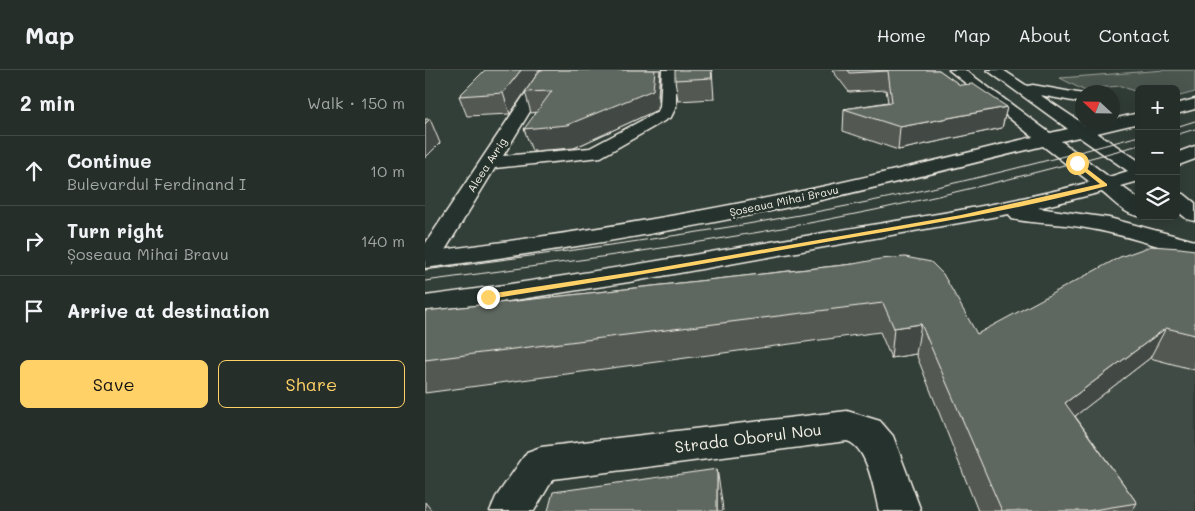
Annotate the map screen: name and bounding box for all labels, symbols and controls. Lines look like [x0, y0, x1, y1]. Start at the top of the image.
text: Map [25, 19, 74, 50]
text: Home [877, 23, 926, 47]
text: Map [954, 23, 990, 47]
text: About [1018, 23, 1071, 47]
text: Contact [1099, 23, 1170, 47]
north arrow [1075, 85, 1120, 130]
map controls [1135, 85, 1180, 220]
button: + [1135, 85, 1180, 130]
text: 2 min [20, 89, 75, 116]
text: Walk · 150 m [307, 92, 405, 113]
button: − [1135, 130, 1180, 175]
street label: Aleea Avrig [463, 135, 510, 195]
text: Continue [67, 148, 152, 173]
route start [1066, 152, 1089, 175]
icon: ahead [20, 157, 48, 185]
text: 10 m [370, 160, 405, 181]
text: Bulevardul Ferdinand I [67, 173, 246, 194]
button: layers [1135, 175, 1180, 220]
street label: Șoseaua Mihai Bravu [728, 182, 840, 220]
text: Turn right [67, 218, 164, 243]
icon: right [20, 227, 48, 255]
text: 140 m [361, 230, 405, 251]
text: Șoseaua Mihai Bravu [67, 243, 229, 264]
route end [477, 286, 500, 309]
icon: arrive [20, 297, 48, 325]
text: Arrive at destination [67, 298, 270, 323]
button: Save [20, 360, 208, 408]
button: Share [218, 360, 405, 408]
street label: Strada Oborul Nou [673, 418, 822, 457]

